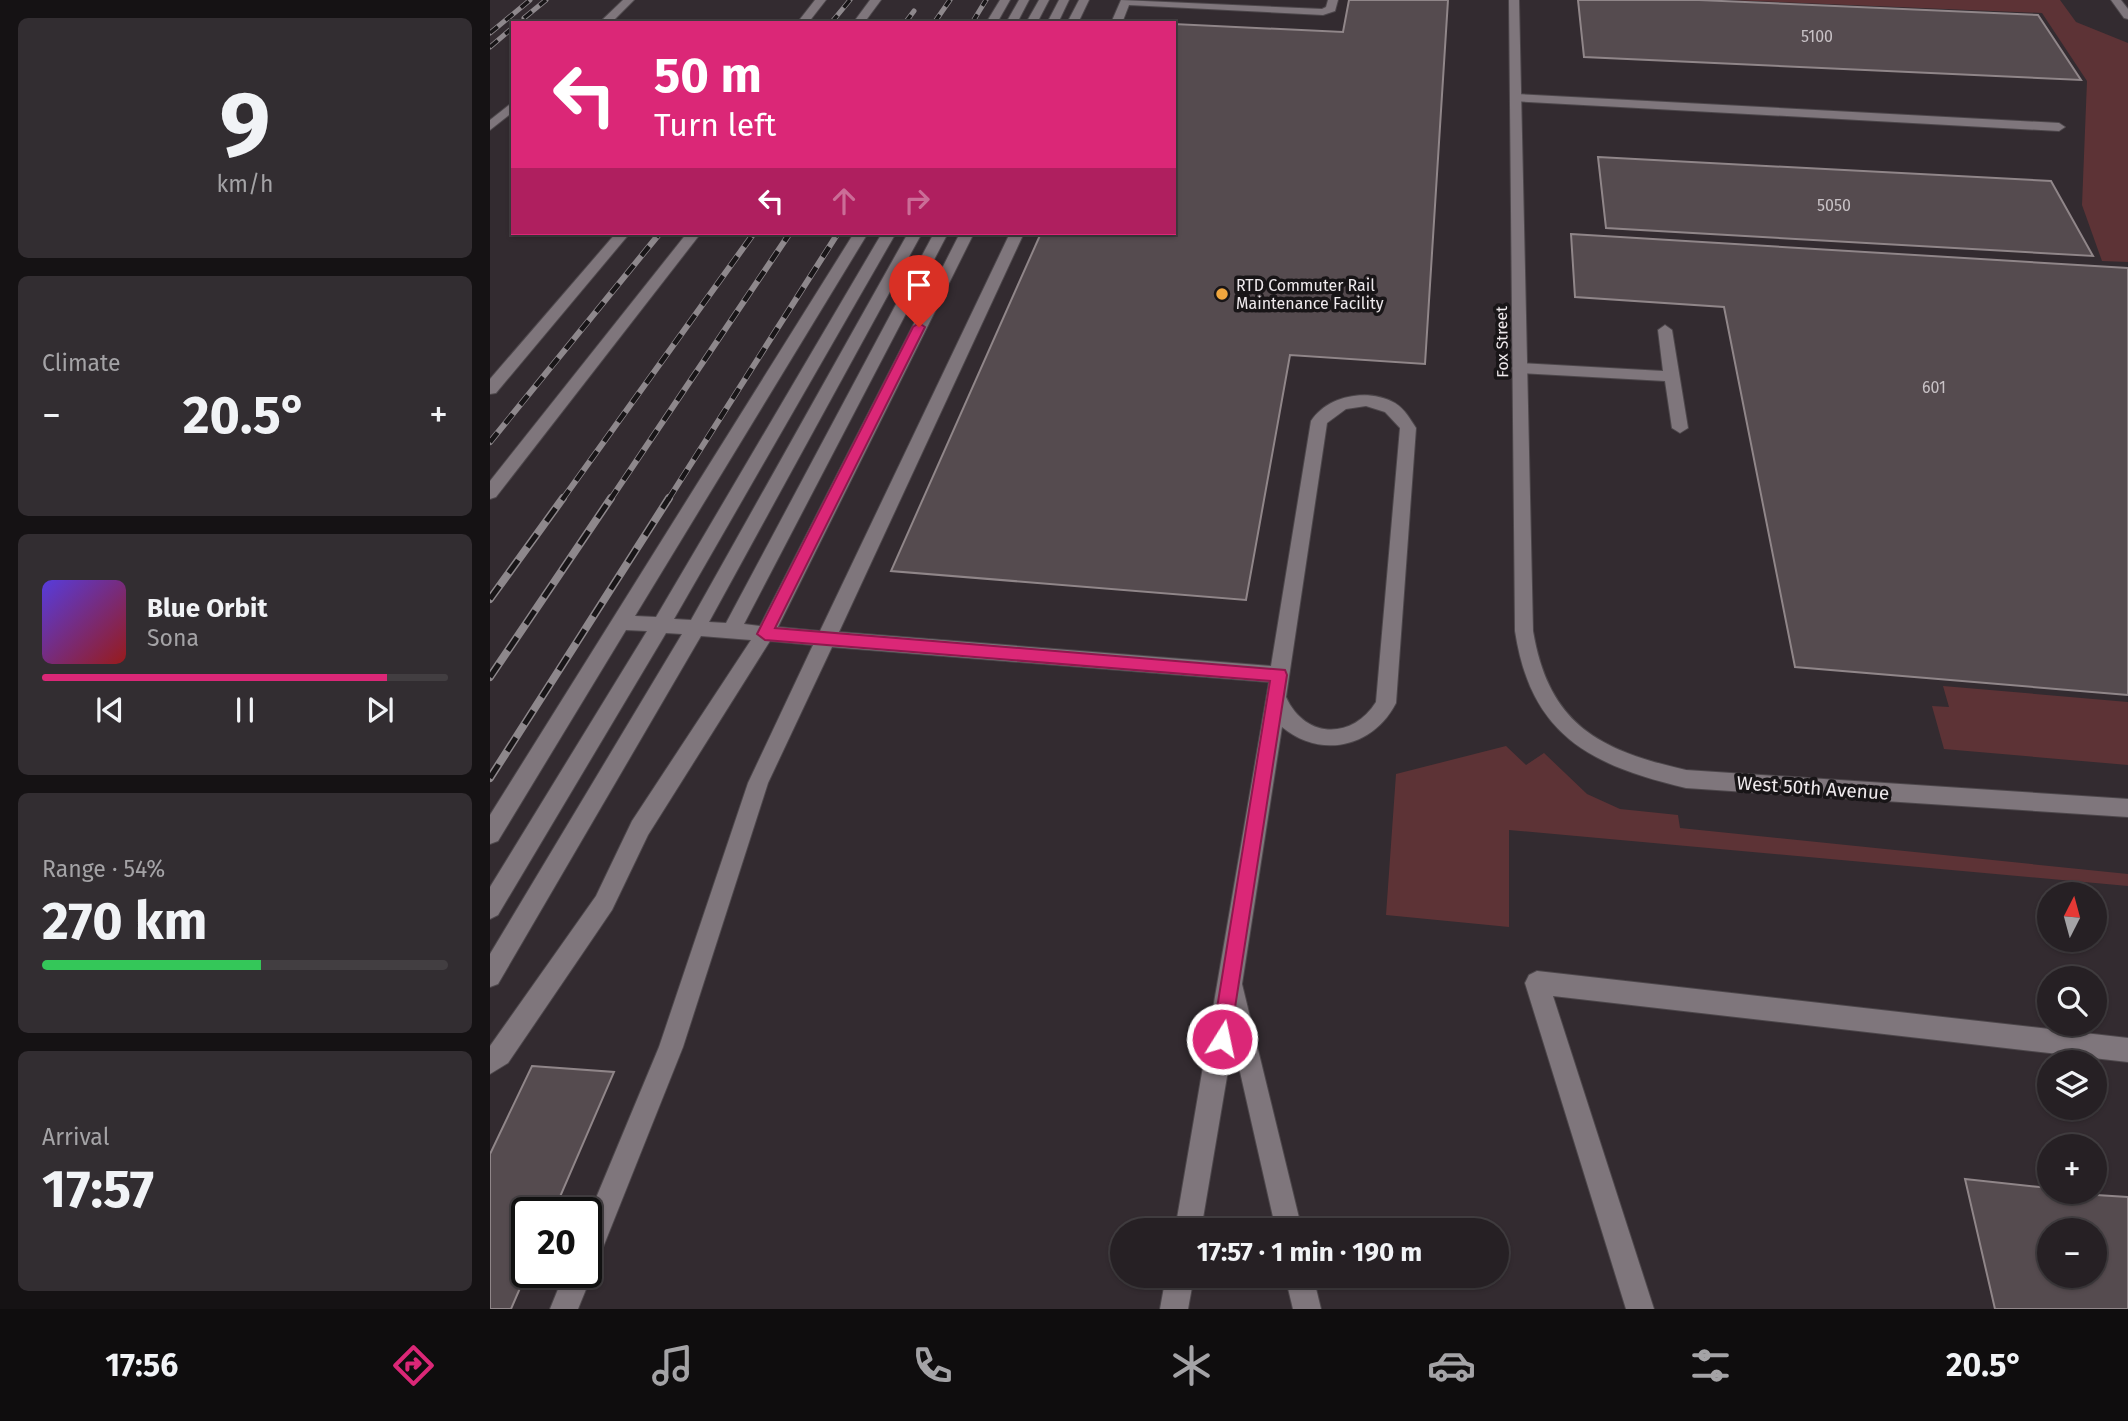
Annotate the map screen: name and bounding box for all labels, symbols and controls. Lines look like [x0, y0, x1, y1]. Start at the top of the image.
house number: 5100 [1801, 27, 1833, 46]
text: 50 m [654, 46, 762, 105]
icon: left [539, 49, 630, 140]
text: 9 [220, 70, 270, 179]
text: Turn left [654, 106, 776, 144]
text: km/h [217, 170, 273, 198]
icon: left [752, 182, 790, 220]
icon: ahead [825, 182, 863, 220]
icon: right [898, 182, 936, 220]
house number: 5050 [1817, 196, 1851, 215]
pin [889, 255, 949, 327]
icon: arrive [900, 266, 938, 304]
place label: RTD Commuter Rail Maintenance Facility [1236, 276, 1384, 313]
marker: RTD Commuter Rail Maintenance Facility [1214, 286, 1230, 302]
street label: Fox Street [1492, 306, 1512, 378]
text: Climate [42, 349, 121, 377]
house number: 601 [1922, 378, 1946, 397]
text: 20.5° [183, 384, 307, 447]
text: − [42, 392, 61, 438]
text: + [429, 392, 448, 438]
text: Blue Orbit [147, 593, 267, 624]
text: Sona [147, 624, 199, 652]
icon: previous [91, 691, 129, 729]
icon: pause [226, 691, 264, 729]
icon: next [361, 691, 399, 729]
street label: West 50th Avenue [1736, 771, 1890, 805]
text: Range · 54% [42, 855, 165, 883]
north arrow [2037, 882, 2107, 952]
map controls [2037, 882, 2107, 1288]
text: 270 km [42, 890, 208, 953]
button: search [2037, 966, 2107, 1036]
position arrow [1185, 1002, 1259, 1076]
button: layers [2037, 1050, 2107, 1120]
text: Arrival [42, 1123, 109, 1151]
button: + [2037, 1134, 2107, 1204]
text: 17:57 [42, 1158, 154, 1221]
speed limit sign: 20 [511, 1197, 602, 1288]
button: − [2037, 1218, 2107, 1288]
text: 17:57 · 1 min · 190 m [1197, 1237, 1422, 1268]
icon: directions [389, 1341, 438, 1390]
icon: music [648, 1341, 697, 1390]
icon: phone [908, 1341, 957, 1390]
icon: climate [1167, 1341, 1216, 1390]
icon: car [1427, 1341, 1476, 1390]
icon: filters [1686, 1341, 1735, 1390]
text: 17:56 [105, 1346, 178, 1384]
text: 20.5° [1946, 1346, 2023, 1384]

